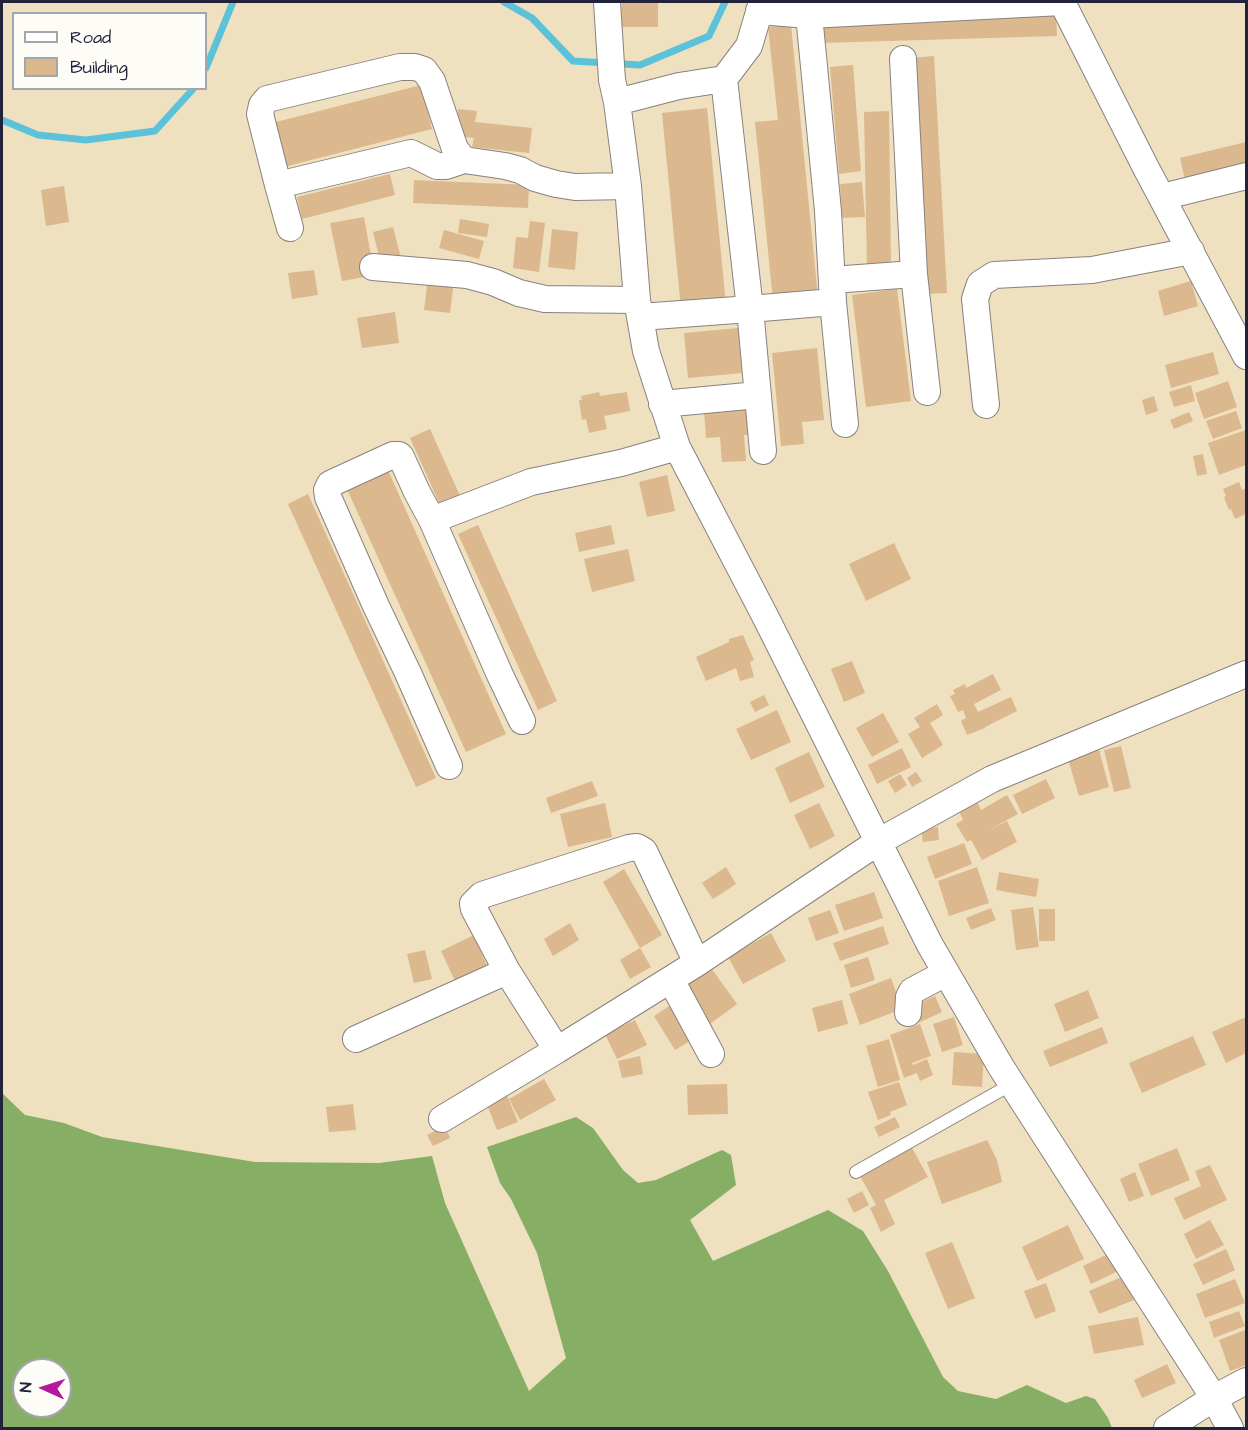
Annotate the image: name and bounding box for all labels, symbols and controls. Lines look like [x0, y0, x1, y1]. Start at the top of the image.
legend [12, 12, 207, 90]
text: Road [70, 25, 111, 50]
text: Building [70, 55, 128, 80]
north arrow [12, 1358, 72, 1418]
text: N [15, 1382, 37, 1393]

